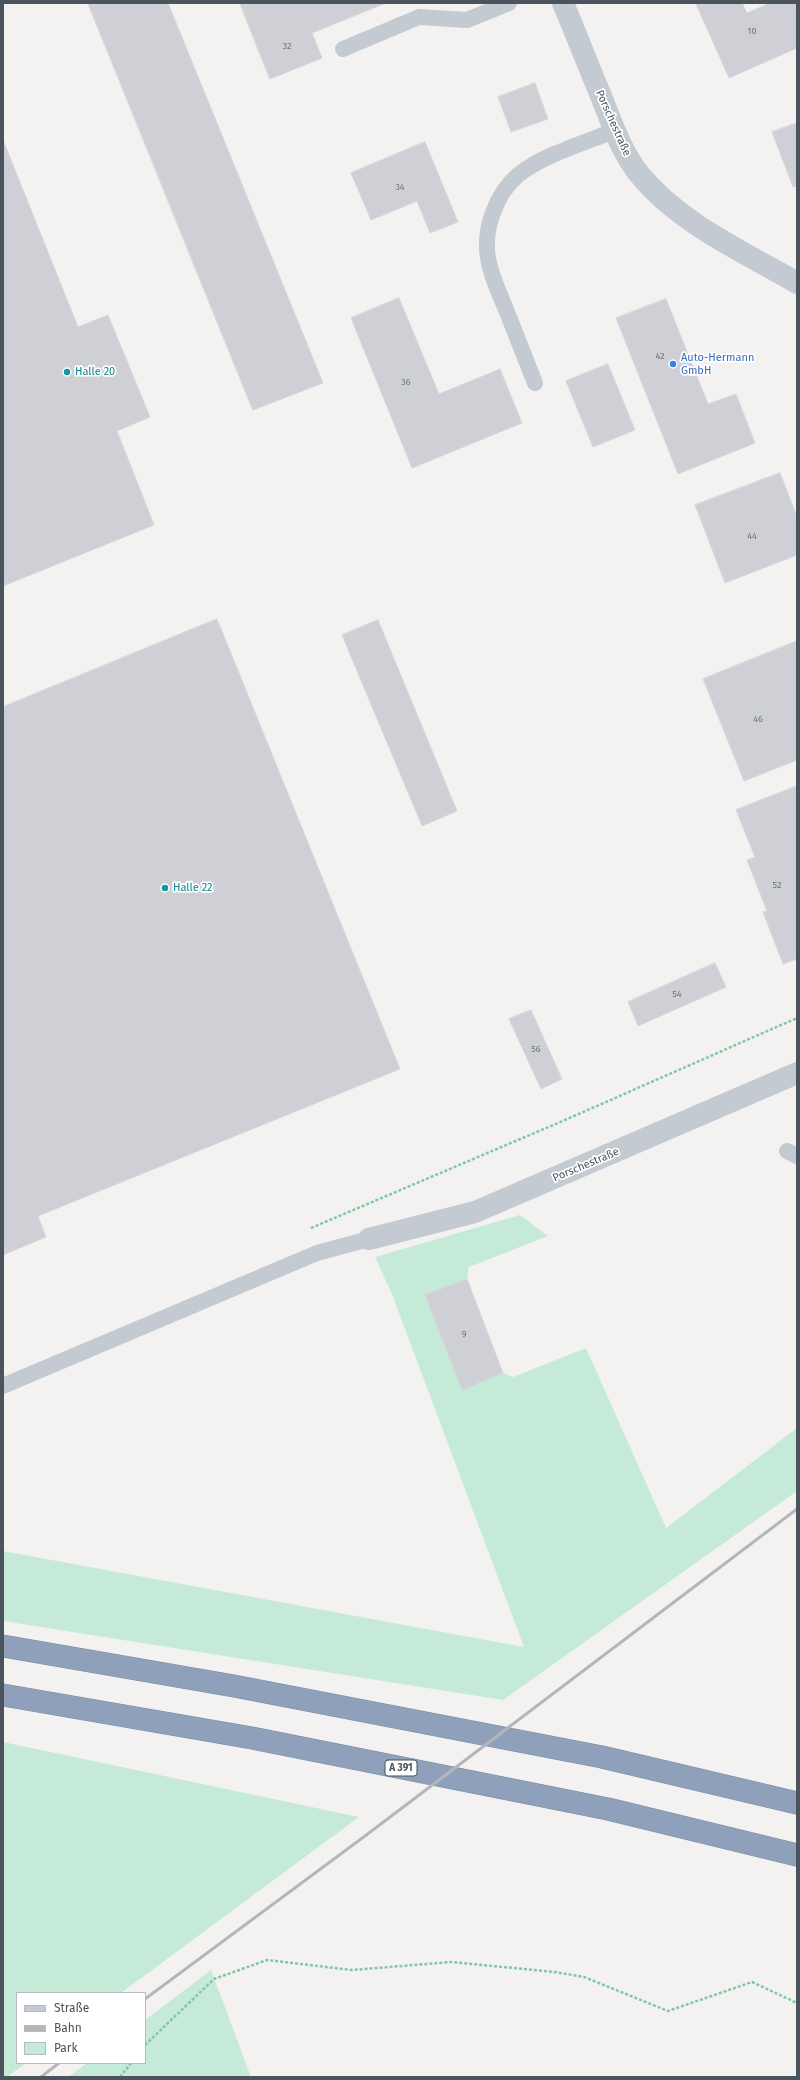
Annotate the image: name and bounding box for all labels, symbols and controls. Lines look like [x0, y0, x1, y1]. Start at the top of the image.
house number: 10 [748, 26, 756, 36]
house number: 32 [283, 41, 291, 51]
street label: Porschestraße [593, 88, 633, 158]
house number: 34 [395, 182, 405, 192]
house number: 42 [655, 351, 665, 361]
place label: Auto-Hermann GmbH [681, 351, 754, 377]
marker: Auto-Hermann GmbH [668, 359, 678, 369]
place label: Halle 20 [75, 365, 115, 379]
marker: Halle 20 [62, 367, 72, 377]
house number: 36 [401, 377, 411, 387]
house number: 44 [747, 531, 757, 541]
house number: 46 [753, 714, 763, 724]
house number: 52 [773, 880, 781, 890]
place label: Halle 22 [173, 881, 213, 895]
marker: Halle 22 [160, 883, 170, 893]
house number: 54 [672, 989, 682, 999]
house number: 56 [531, 1044, 541, 1054]
street label: Porschestraße [551, 1145, 621, 1185]
house number: 9 [462, 1329, 466, 1339]
road number: A 391 [385, 1760, 417, 1776]
legend [16, 1992, 146, 2064]
text: Straße [54, 2001, 89, 2015]
text: Bahn [54, 2021, 82, 2035]
text: Park [54, 2041, 78, 2055]

